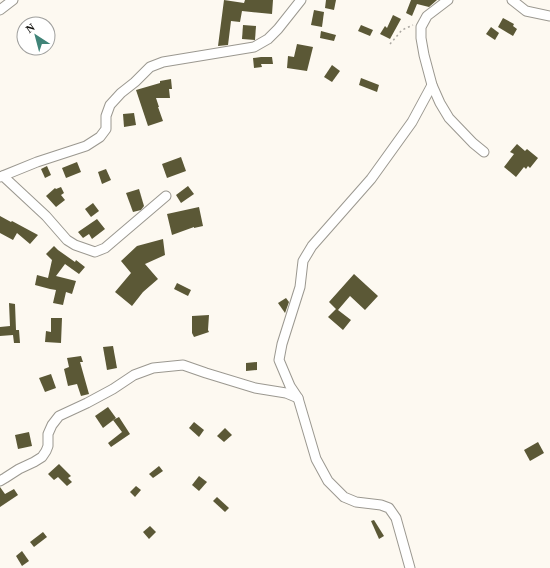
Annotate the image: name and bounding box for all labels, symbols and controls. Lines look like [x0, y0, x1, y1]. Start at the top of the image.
north arrow [16, 16, 56, 56]
text: N [23, 21, 37, 35]

